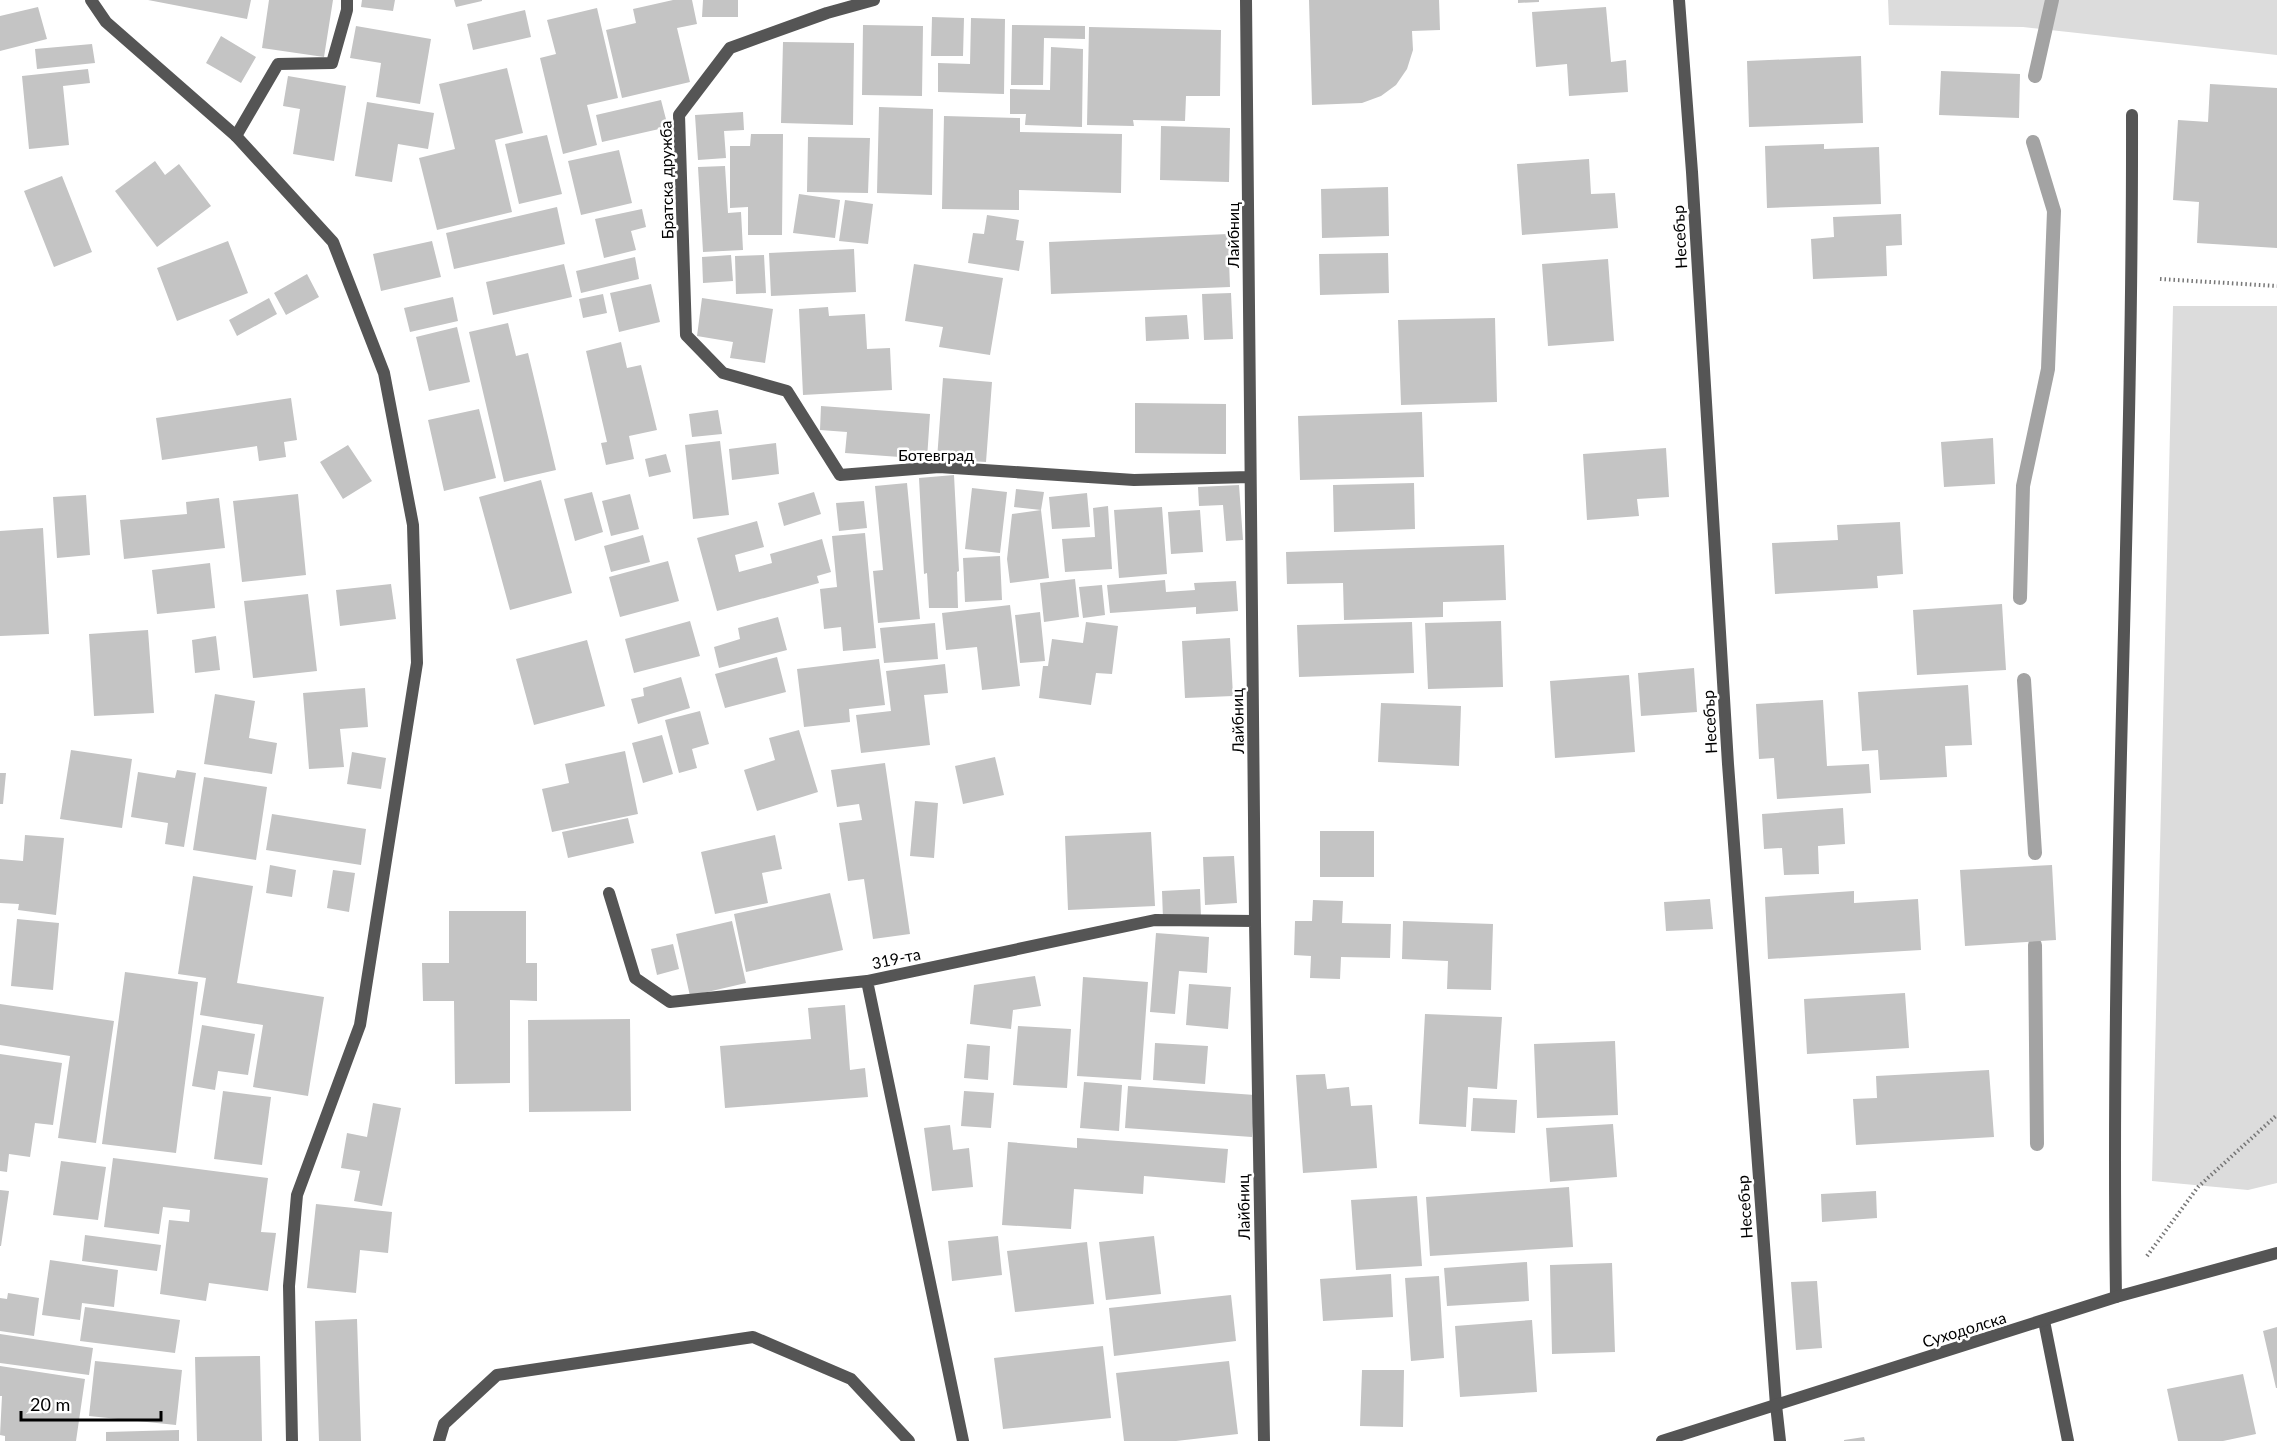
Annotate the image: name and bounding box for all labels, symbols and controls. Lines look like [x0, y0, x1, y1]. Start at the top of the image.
street label: Братска дружба [655, 120, 677, 240]
street label: Лайбниц [1223, 202, 1242, 269]
street label: Несебър [1668, 205, 1690, 269]
street label: Ботевград [898, 445, 974, 464]
street label: Лайбниц [1227, 688, 1247, 755]
street label: Несебър [1698, 690, 1720, 754]
street label: 319-та [870, 944, 922, 972]
street label: Лайбниц [1233, 1174, 1253, 1241]
street label: Несебър [1732, 1175, 1756, 1239]
street label: Суходолска [1920, 1307, 2008, 1351]
scale bar [21, 1384, 160, 1422]
text: 20 m [30, 1393, 70, 1415]

